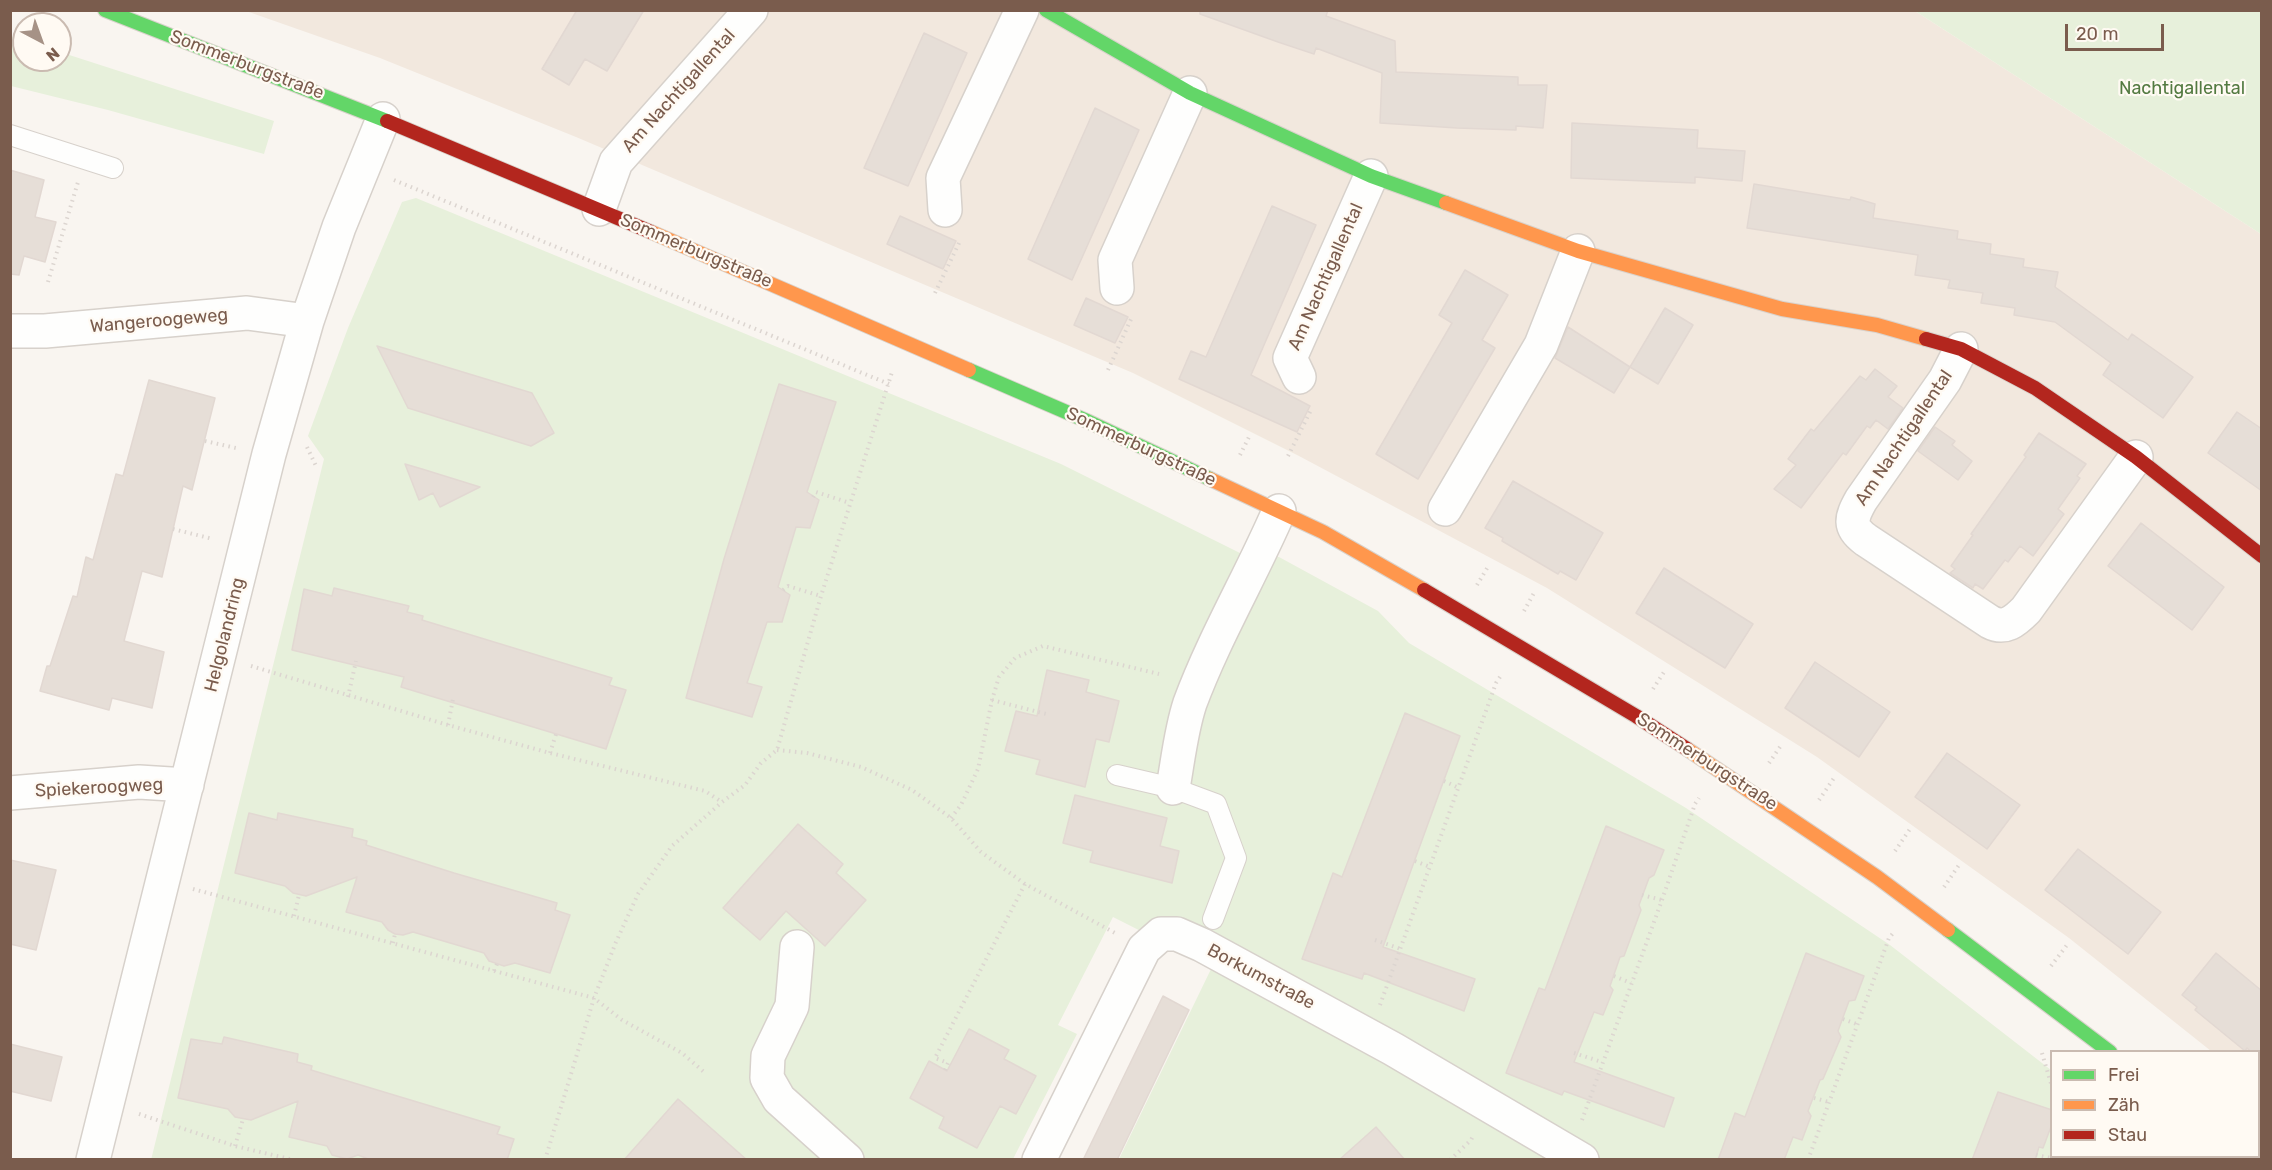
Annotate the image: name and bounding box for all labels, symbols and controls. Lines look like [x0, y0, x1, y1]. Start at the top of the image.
north arrow [12, 12, 72, 72]
scale bar [2068, 12, 2167, 50]
text: 20 m [2076, 23, 2118, 45]
street label: Am Nachtigallental [618, 25, 740, 157]
street label: Sommerburgstraße [167, 26, 327, 104]
text: N [42, 44, 63, 65]
park label: Nachtigallental [2119, 78, 2245, 100]
street label: Am Nachtigallental [1284, 200, 1368, 354]
street label: Sommerburgstraße [617, 209, 775, 293]
street label: Wangeroogeweg [89, 304, 229, 338]
street label: Am Nachtigallental [1851, 366, 1957, 510]
street label: Sommerburgstraße [1063, 403, 1219, 491]
street label: Helgolandring [200, 576, 250, 694]
street label: Sommerburgstraße [1633, 709, 1781, 815]
street label: Spiekeroogweg [34, 774, 164, 802]
street label: Borkumstraße [1203, 940, 1319, 1014]
legend [2050, 1050, 2260, 1158]
text: Frei [2108, 1064, 2139, 1086]
text: Zäh [2108, 1094, 2140, 1116]
text: Stau [2108, 1124, 2147, 1146]

